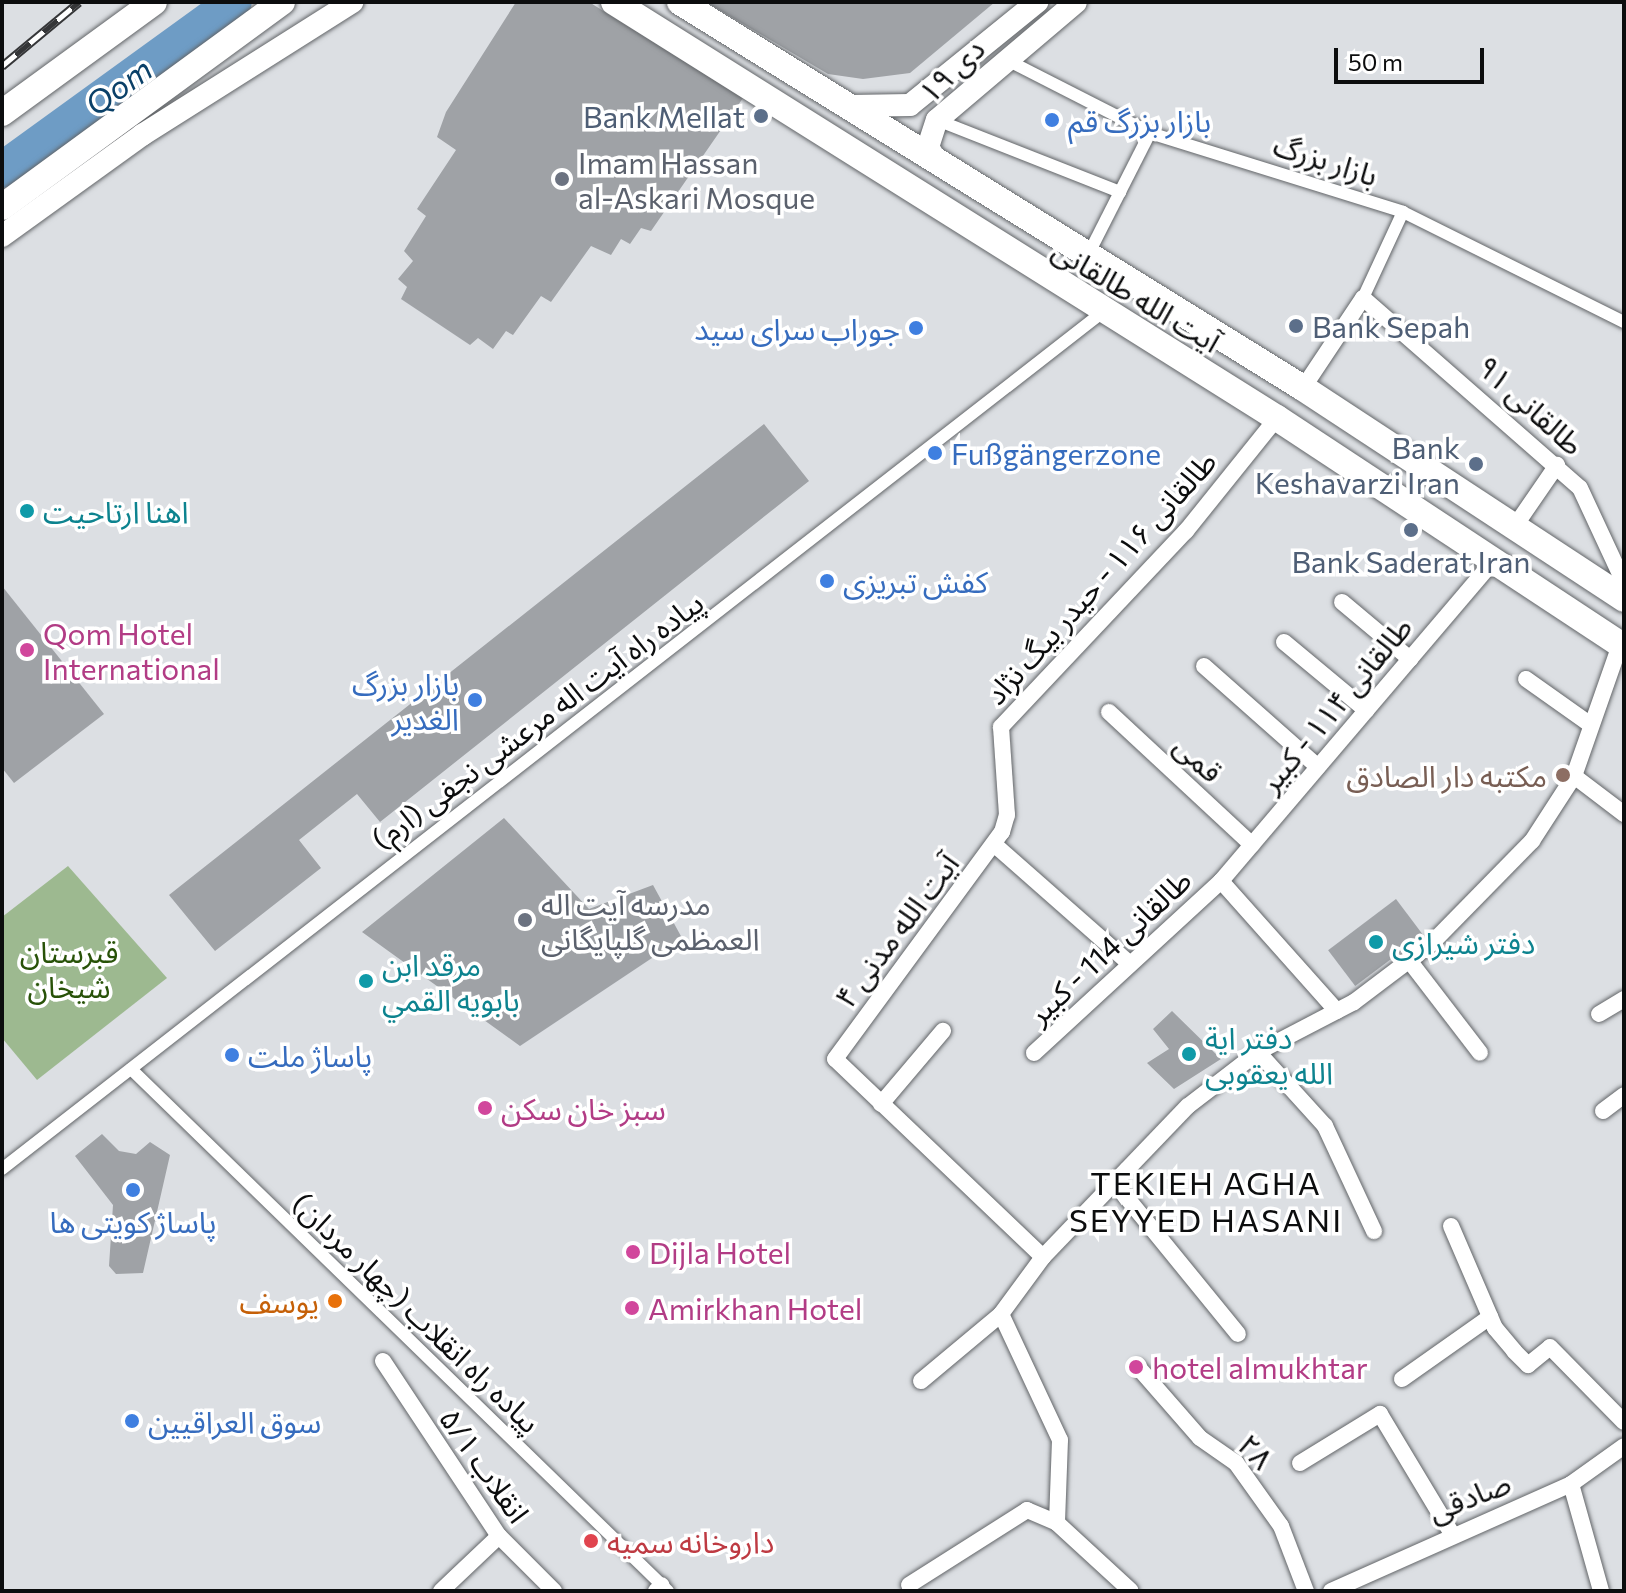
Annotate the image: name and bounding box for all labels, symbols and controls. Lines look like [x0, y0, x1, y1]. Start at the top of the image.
street label: ۱۹ دی [911, 30, 991, 110]
scale bar [1338, 32, 1488, 82]
text: 50 m [1348, 47, 1403, 76]
water label: Qom [77, 49, 159, 123]
place label: Bank Mellat [583, 98, 745, 134]
place label: بازار بزرگ قم [1068, 102, 1211, 138]
marker: Bank Mellat [752, 107, 770, 125]
marker: بازار بزرگ قم [1043, 111, 1061, 129]
street label: بازار بزرگ [1270, 125, 1382, 193]
place label: Imam Hassan al-Askari Mosque [578, 144, 815, 214]
marker: Imam Hassan al-Askari Mosque [553, 170, 571, 188]
street label: آیت الله طالقانی [1047, 231, 1227, 359]
place label: Bank Sepah [1312, 308, 1470, 344]
place label: جوراب سرای سید [694, 310, 900, 346]
marker: Bank Sepah [1287, 317, 1305, 335]
marker: جوراب سرای سید [907, 319, 925, 337]
street label: طالقانی ۹۱ [1470, 348, 1592, 462]
place label: Bank Keshavarzi Iran [1255, 429, 1460, 500]
place label: Fußgängerzone [951, 435, 1161, 471]
street label: طالقانی ۱۱۶ - حیدر بیگ نژاد [977, 443, 1223, 711]
marker: Fußgängerzone [926, 444, 944, 462]
marker: Bank Keshavarzi Iran [1467, 455, 1485, 473]
place label: اهنا ارتاحیت [43, 493, 189, 529]
marker: اهنا ارتاحیت [18, 502, 36, 520]
marker: Bank Saderat Iran [1402, 521, 1420, 539]
place label: Bank Saderat Iran [1291, 543, 1531, 579]
place label: کفش تبریزی [843, 563, 988, 599]
marker: کفش تبریزی [818, 572, 836, 590]
street label: پیاده راه آیت اله مرعشی نجفی (ارم) [364, 583, 710, 857]
street label: طالقانی ۱۱۴ - کبیر [1251, 609, 1419, 799]
place label: Qom Hotel International [43, 615, 220, 686]
marker: Qom Hotel International [18, 641, 36, 659]
place label: بازار بزرگ الغدیر [352, 665, 459, 736]
marker: بازار بزرگ الغدیر [466, 691, 484, 709]
street label: قمی [1167, 727, 1231, 789]
place label: مکتبه دار الصادق [1346, 757, 1547, 793]
marker: مکتبه دار الصادق [1554, 766, 1572, 784]
street label: ۴ آیت الله مدنی [826, 846, 966, 1014]
street label: طالقانی 114 - کبیر [1020, 861, 1198, 1031]
place label: مدرسه آیت اله العمظمی گلپایگانی [541, 885, 760, 956]
marker: مدرسه آیت اله العمظمی گلپایگانی [516, 911, 534, 929]
place label: دفتر شیرازی [1392, 924, 1535, 960]
park label: قبرستان شیخان [20, 933, 118, 1004]
marker: دفتر شیرازی [1367, 933, 1385, 951]
place label: مرقد ابن بابويه القمي [382, 946, 520, 1016]
marker: مرقد ابن بابويه القمي [357, 972, 375, 990]
place label: دفتر ایة الله یعقوبی [1205, 1019, 1333, 1090]
place label: پاساژ ملت [248, 1037, 372, 1073]
marker: دفتر ایة الله یعقوبی [1180, 1045, 1198, 1063]
marker: پاساژ ملت [223, 1046, 241, 1064]
place label: سبز خان سکن [501, 1090, 666, 1126]
marker: سبز خان سکن [476, 1099, 494, 1117]
district label: TEKIEH AGHA SEYYED HASANI [1069, 1164, 1343, 1239]
marker: پاساژ کویتی ها [124, 1181, 142, 1199]
street label: پیاده راه انقلاب (چهار مردان) [286, 1184, 548, 1440]
place label: پاساژ کویتی ها [49, 1203, 217, 1239]
place label: Dijla Hotel [649, 1234, 791, 1270]
marker: Dijla Hotel [624, 1243, 642, 1261]
place label: یوسف [239, 1283, 319, 1319]
place label: Amirkhan Hotel [648, 1290, 862, 1326]
marker: یوسف [326, 1292, 344, 1310]
marker: Amirkhan Hotel [623, 1299, 641, 1317]
place label: hotel almukhtar [1152, 1349, 1368, 1385]
marker: hotel almukhtar [1127, 1358, 1145, 1376]
street label: انقلاب ۵/۱ [433, 1401, 537, 1529]
place label: سوق العراقيين [148, 1403, 321, 1439]
marker: سوق العراقيين [123, 1412, 141, 1430]
street label: ۲۸ [1231, 1426, 1281, 1476]
street label: صادقی [1423, 1463, 1515, 1529]
place label: داروخانه سمیه [607, 1523, 774, 1559]
marker: داروخانه سمیه [582, 1532, 600, 1550]

